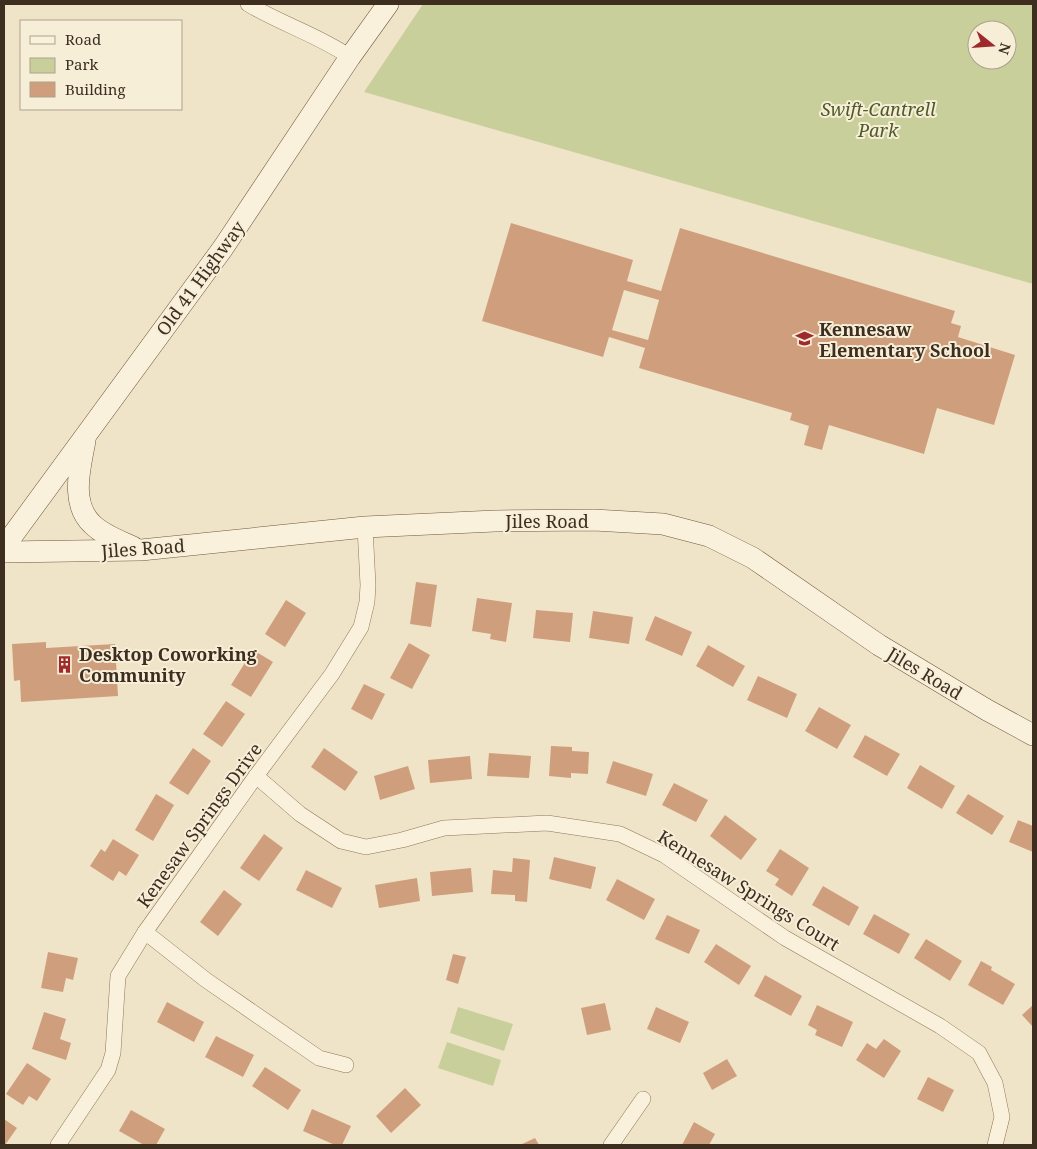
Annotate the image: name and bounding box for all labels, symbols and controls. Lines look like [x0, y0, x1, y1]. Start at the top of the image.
legend [20, 20, 182, 110]
north arrow [967, 20, 1017, 70]
text: Road [65, 29, 101, 49]
text: N [994, 41, 1016, 57]
text: Park [65, 54, 99, 74]
text: Building [65, 79, 126, 99]
park label: Swift-Cantrell Park [821, 97, 936, 142]
street label: Old 41 Highway [150, 215, 250, 340]
place label: Kennesaw Elementary School [819, 317, 991, 362]
school or university icon: Kennesaw Elementary School [795, 329, 815, 349]
street label: Jiles Road [504, 509, 589, 533]
street label: Jiles Road [99, 533, 186, 563]
street label: Jiles Road [882, 641, 967, 705]
place label: Desktop Coworking Community [79, 642, 258, 687]
building icon: Desktop Coworking Community [55, 654, 75, 674]
street label: Kenesaw Springs Drive [131, 738, 267, 912]
street label: Kennesaw Springs Court [654, 824, 844, 956]

